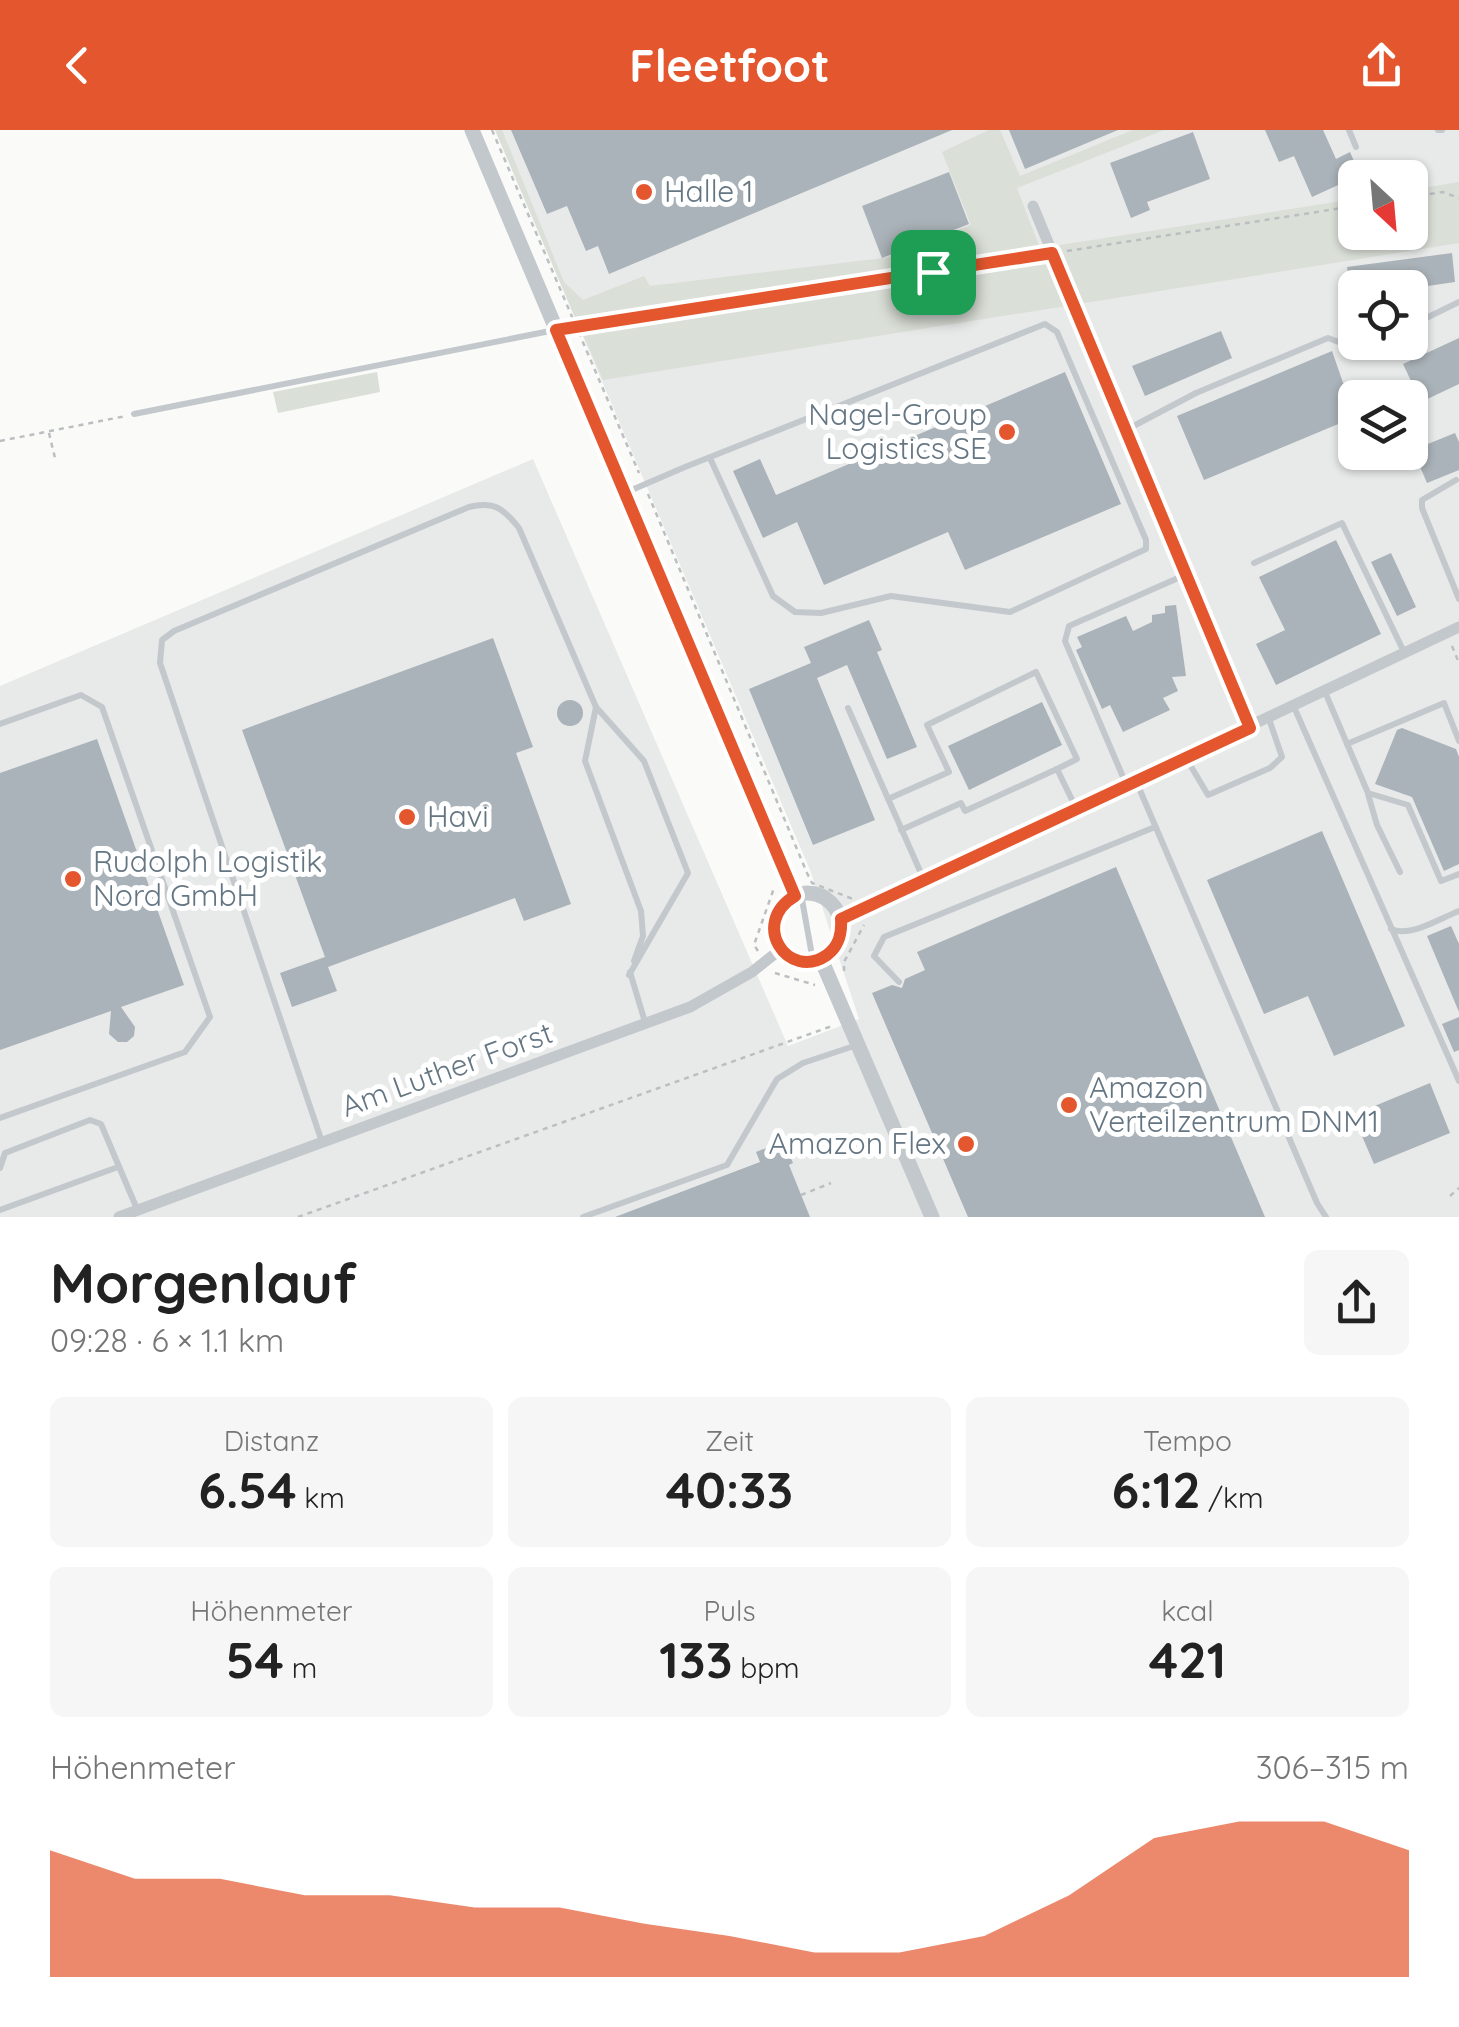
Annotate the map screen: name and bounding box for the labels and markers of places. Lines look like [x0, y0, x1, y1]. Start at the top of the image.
place label: Halle 1 [664, 172, 754, 210]
marker: Halle 1 [633, 181, 655, 203]
pin [891, 230, 976, 315]
place label: Nagel-Group Logistics SE [808, 395, 987, 467]
marker: Nagel-Group Logistics SE [996, 421, 1018, 443]
place label: Havi [427, 797, 489, 835]
marker: Havi [396, 806, 418, 828]
place label: Rudolph Logistik Nord GmbH [93, 842, 322, 914]
marker: Rudolph Logistik Nord GmbH [62, 868, 84, 890]
place label: Amazon Verteilzentrum DNM1 [1089, 1068, 1379, 1140]
marker: Amazon Verteilzentrum DNM1 [1058, 1094, 1080, 1116]
place label: Amazon Flex [769, 1124, 946, 1162]
marker: Amazon Flex [955, 1133, 977, 1155]

